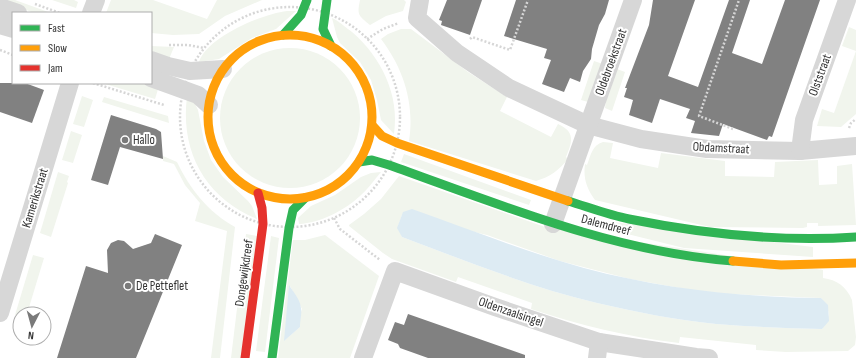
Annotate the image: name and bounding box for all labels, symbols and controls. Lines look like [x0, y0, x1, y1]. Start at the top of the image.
legend [12, 12, 152, 84]
text: Fast [48, 21, 65, 36]
street label: Oldebroekstraat [592, 26, 630, 98]
text: Slow [48, 41, 67, 56]
street label: Olststraat [805, 52, 835, 98]
text: Jam [47, 61, 63, 76]
place label: Hallo [133, 132, 155, 148]
marker: Hallo [120, 135, 130, 145]
street label: Obdamstraat [692, 139, 750, 157]
street label: Kamerikstraat [18, 166, 52, 230]
street label: Dalemdreef [580, 211, 633, 239]
street label: Dongewijkdreef [231, 238, 257, 308]
place label: De Petteflet [136, 278, 188, 294]
marker: De Petteflet [123, 281, 133, 291]
street label: Oldenzaalsingel [476, 293, 546, 331]
north arrow [12, 306, 52, 346]
text: N [27, 329, 35, 342]

